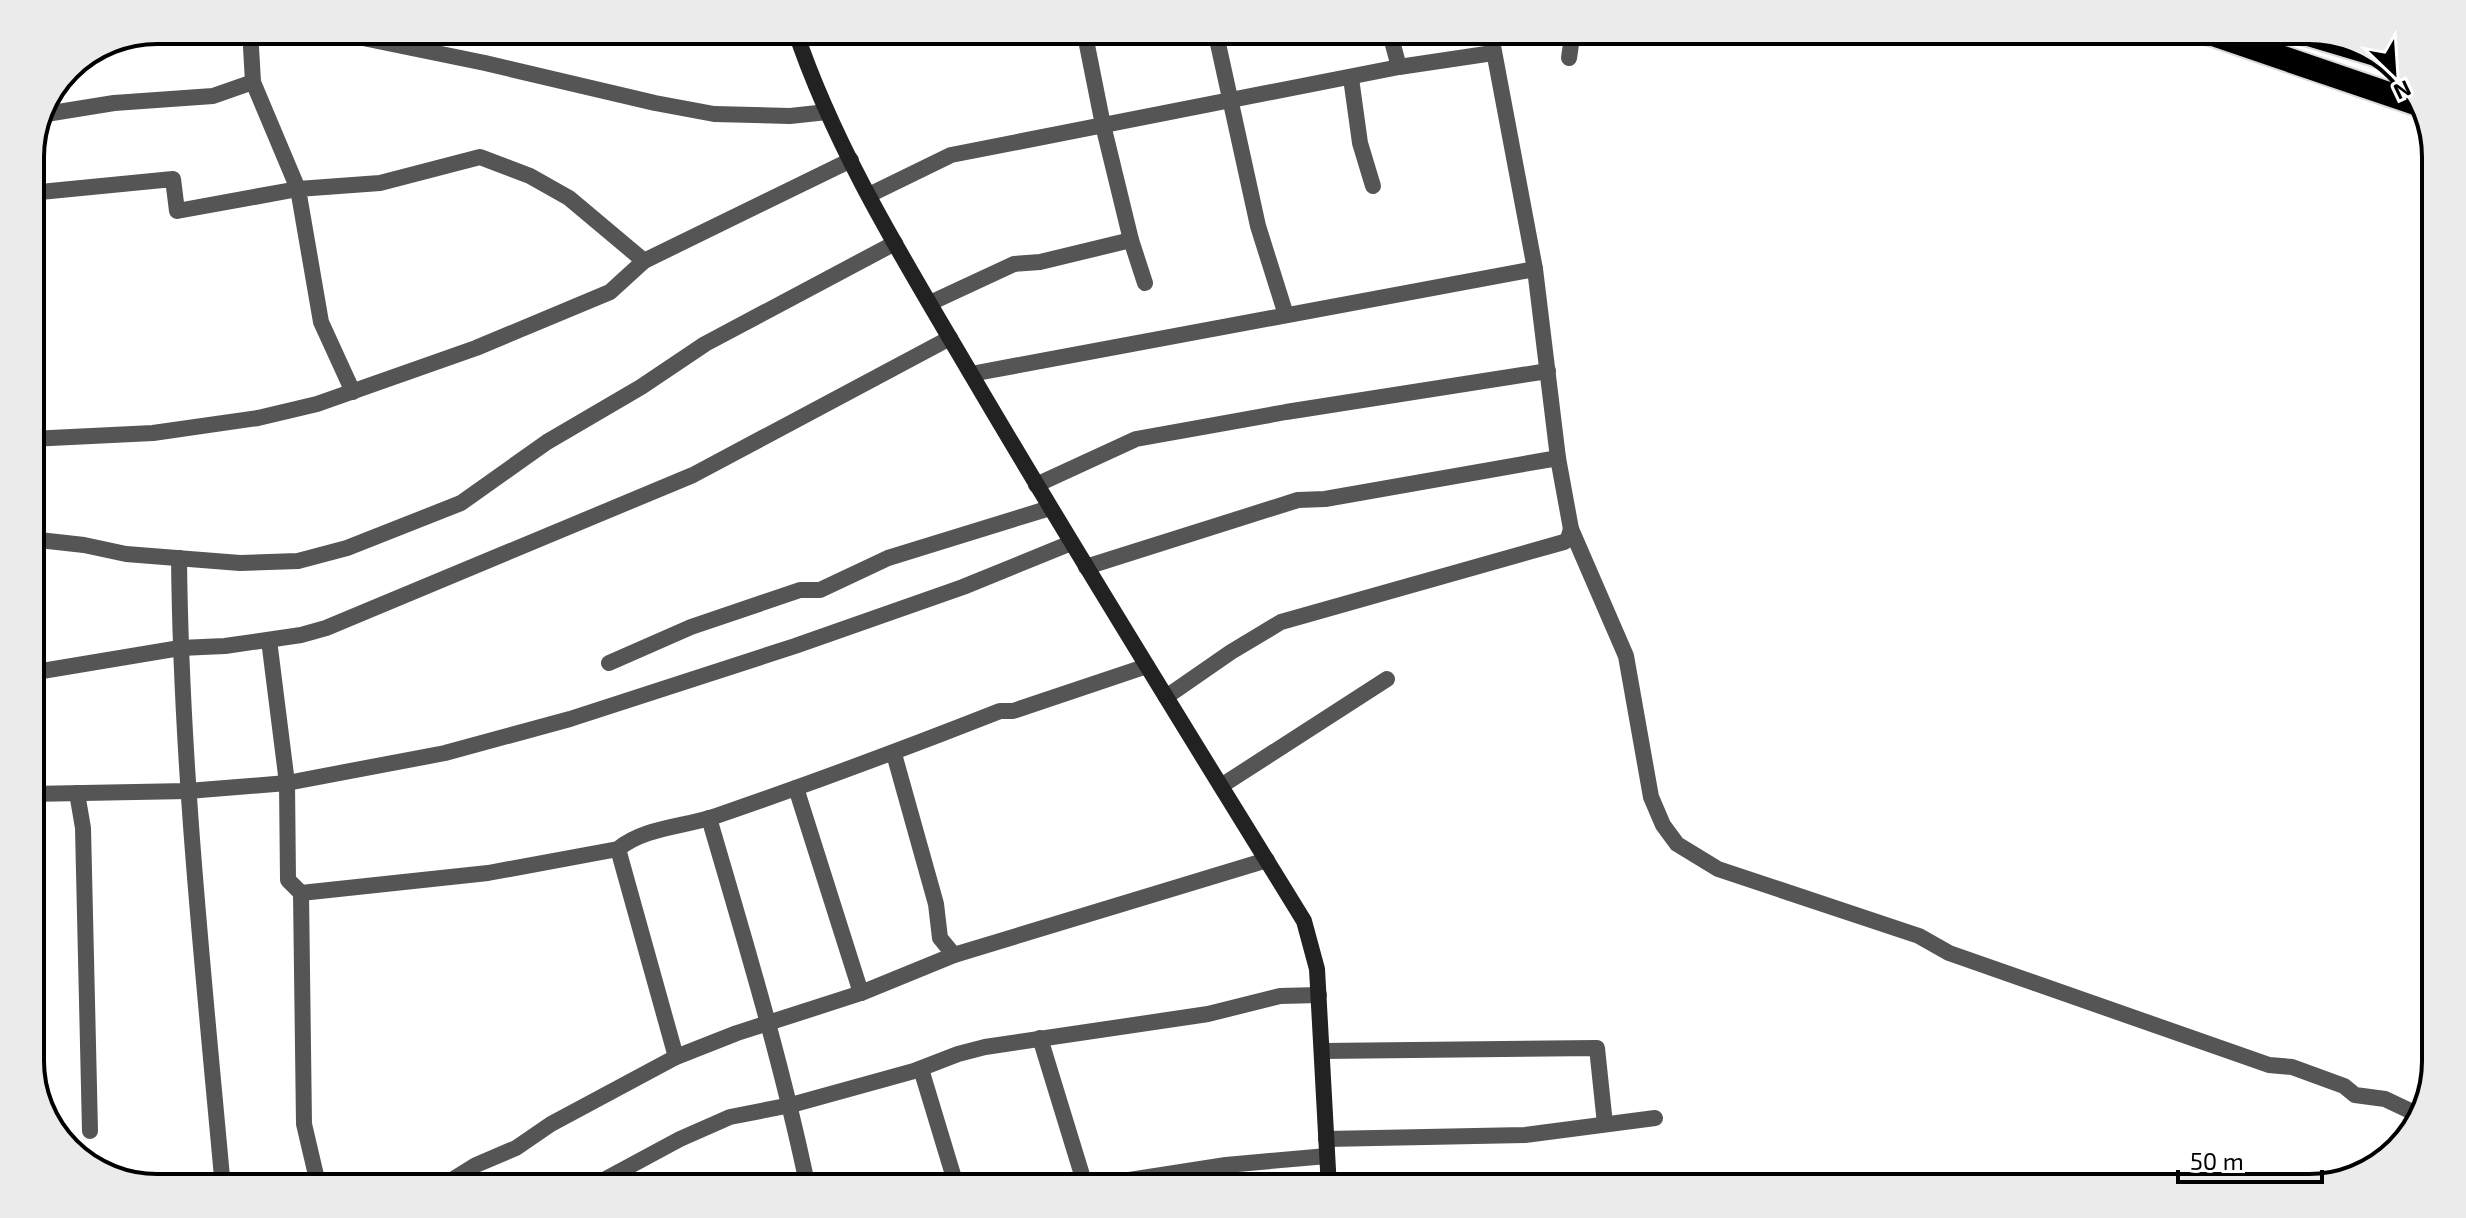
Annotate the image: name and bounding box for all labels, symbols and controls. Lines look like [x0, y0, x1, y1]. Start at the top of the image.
north arrow [2354, 32, 2434, 112]
text: N [2390, 76, 2416, 106]
scale bar [2178, 1134, 2322, 1184]
text: 50 m [2190, 1146, 2244, 1175]

